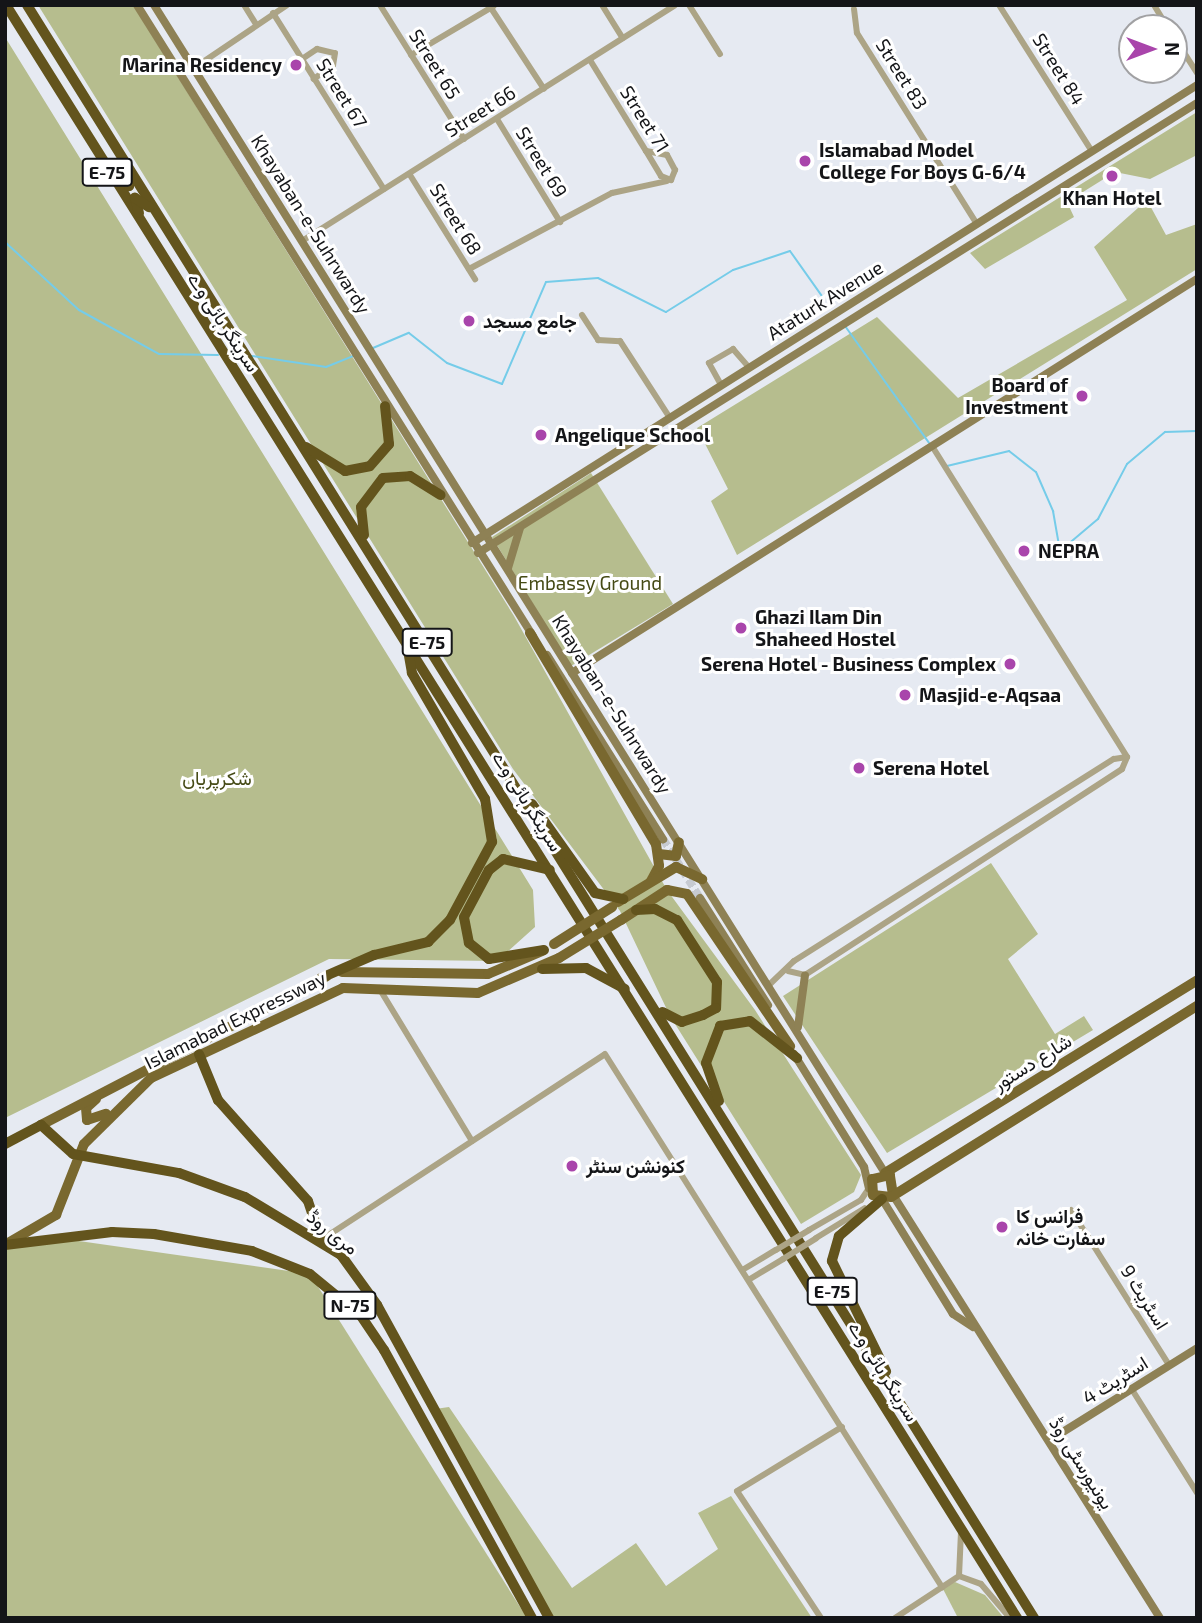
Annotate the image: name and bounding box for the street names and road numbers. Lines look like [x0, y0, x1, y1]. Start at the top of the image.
street label: Street 65 [405, 25, 465, 103]
street label: Street 84 [1028, 29, 1090, 109]
street label: Street 83 [871, 34, 933, 114]
street label: Street 67 [312, 54, 372, 132]
street label: Street 66 [441, 80, 519, 142]
street label: Street 71 [616, 81, 674, 157]
street label: Street 69 [511, 123, 573, 201]
street label: Khayaban-e-Suhrwardy [246, 130, 376, 318]
road number: E-75 [81, 158, 133, 187]
street label: Street 68 [425, 179, 487, 259]
street label: Ataturk Avenue [763, 255, 887, 345]
street label: سرینگر ہائی وے [183, 268, 265, 376]
street label: Khayaban-e-Suhrwardy [547, 610, 677, 798]
road number: E-75 [401, 628, 453, 656]
street label: سرینگر ہائی وے [488, 747, 568, 855]
street label: Islamabad Expressway [141, 966, 329, 1074]
street label: شارع دستور [989, 1029, 1075, 1095]
street label: مری روڈ [303, 1205, 363, 1259]
street label: اسٹریٹ 9 [1116, 1261, 1174, 1333]
road number: E-75 [806, 1276, 858, 1306]
road number: N-75 [322, 1290, 378, 1320]
street label: سرینگر ہائی وے [844, 1317, 924, 1425]
street label: اسٹریٹ 4 [1078, 1351, 1152, 1409]
street label: یونیورسٹی روڈ [1045, 1413, 1119, 1513]

